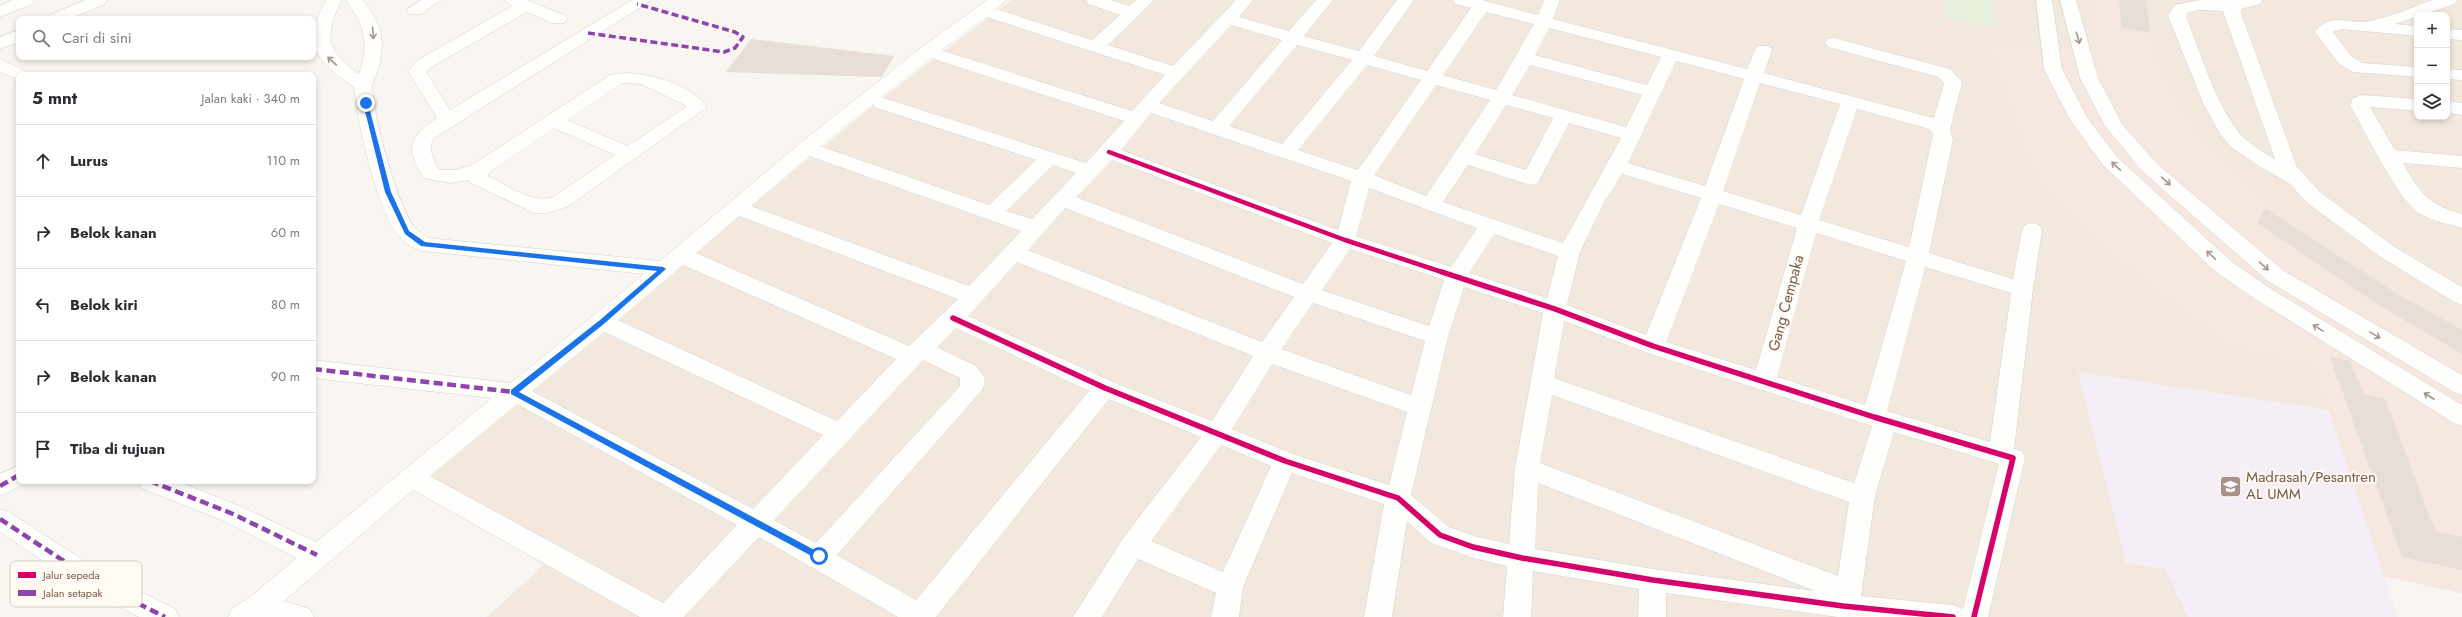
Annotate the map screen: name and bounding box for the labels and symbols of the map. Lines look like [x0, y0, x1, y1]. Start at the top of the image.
one-way arrow [369, 26, 376, 39]
one-way arrow [2075, 31, 2082, 44]
one-way arrow [328, 57, 338, 66]
route end [357, 94, 375, 112]
one-way arrow [2111, 162, 2121, 171]
one-way arrow [2161, 177, 2171, 186]
one-way arrow [2206, 250, 2216, 259]
street label: Gang Cempaka [1763, 252, 1809, 354]
one-way arrow [2259, 262, 2270, 271]
one-way arrow [2312, 323, 2324, 331]
one-way arrow [2369, 331, 2381, 339]
one-way arrow [2423, 391, 2435, 399]
place label: Madrasah/Pesantren AL UMM [2246, 466, 2376, 505]
school or university icon: Madrasah/Pesantren AL UMM [2217, 473, 2243, 499]
route start [810, 547, 828, 565]
legend [10, 561, 142, 607]
text: Jalur sepeda [41, 567, 100, 583]
text: Jalan setapak [41, 585, 102, 601]

